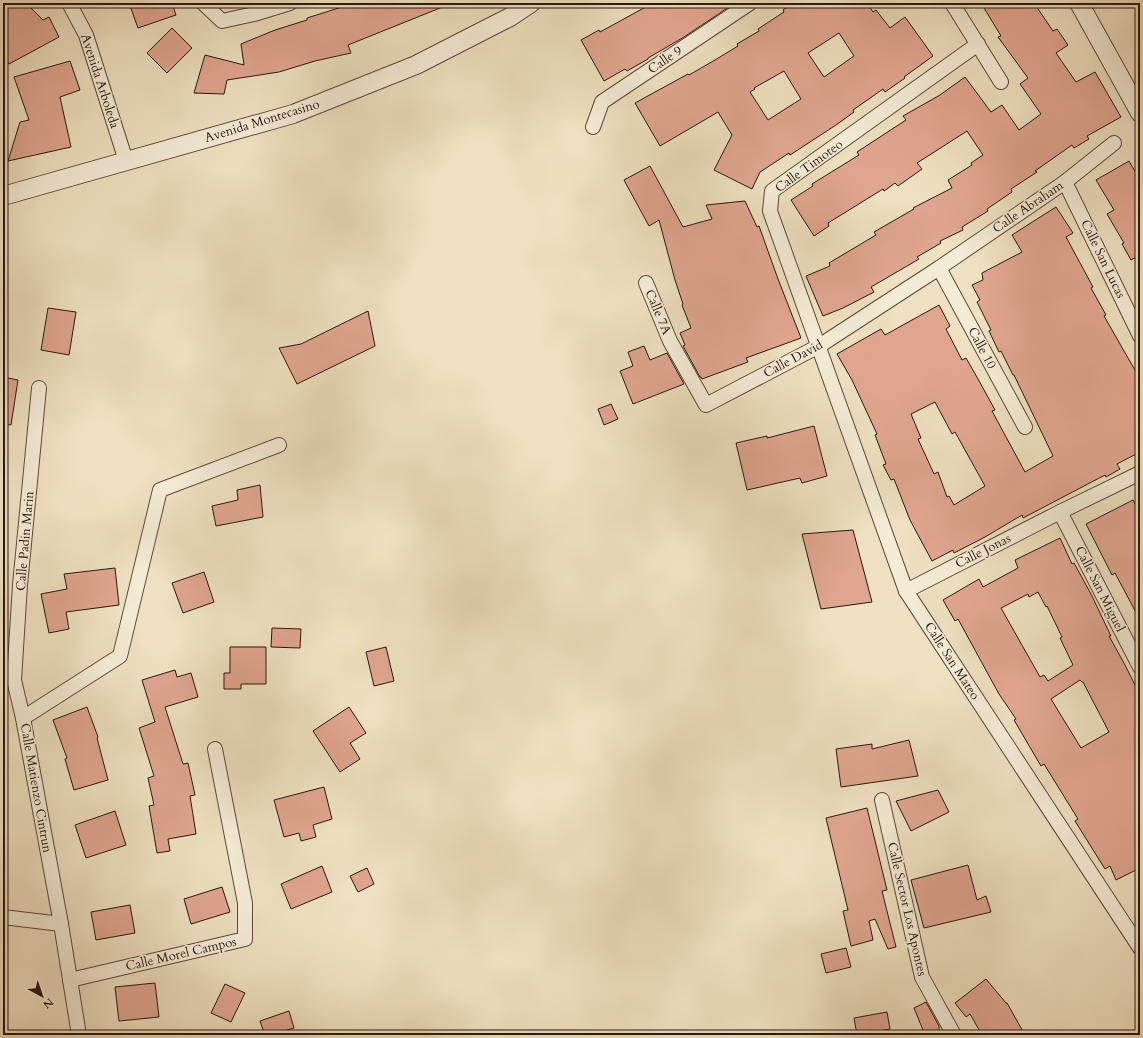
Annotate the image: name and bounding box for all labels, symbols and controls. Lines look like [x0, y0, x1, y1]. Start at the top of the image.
street label: Avenida Arboleda [76, 31, 124, 131]
street label: Calle 9 [644, 42, 686, 78]
street label: Avenida Montecasino [202, 95, 322, 147]
street label: Calle Timoteo [771, 135, 847, 197]
street label: Calle Abraham [989, 177, 1067, 237]
street label: Calle San Lucas [1076, 217, 1130, 301]
street label: Calle 7A [640, 287, 676, 338]
street label: Calle 10 [964, 324, 1001, 372]
street label: Calle David [760, 336, 826, 382]
street label: Calle Padin Marin [12, 490, 38, 592]
street label: Calle Jonas [952, 529, 1014, 573]
street label: Calle San Miguel [1071, 543, 1130, 636]
street label: Calle San Mateo [920, 619, 984, 703]
street label: Calle Matienzo Cintrun [16, 722, 56, 855]
street label: Calle Sector Los Apontes [883, 840, 931, 978]
street label: Calle Morel Campos [124, 933, 238, 975]
north arrow [22, 976, 62, 1016]
text: N [39, 994, 57, 1012]

